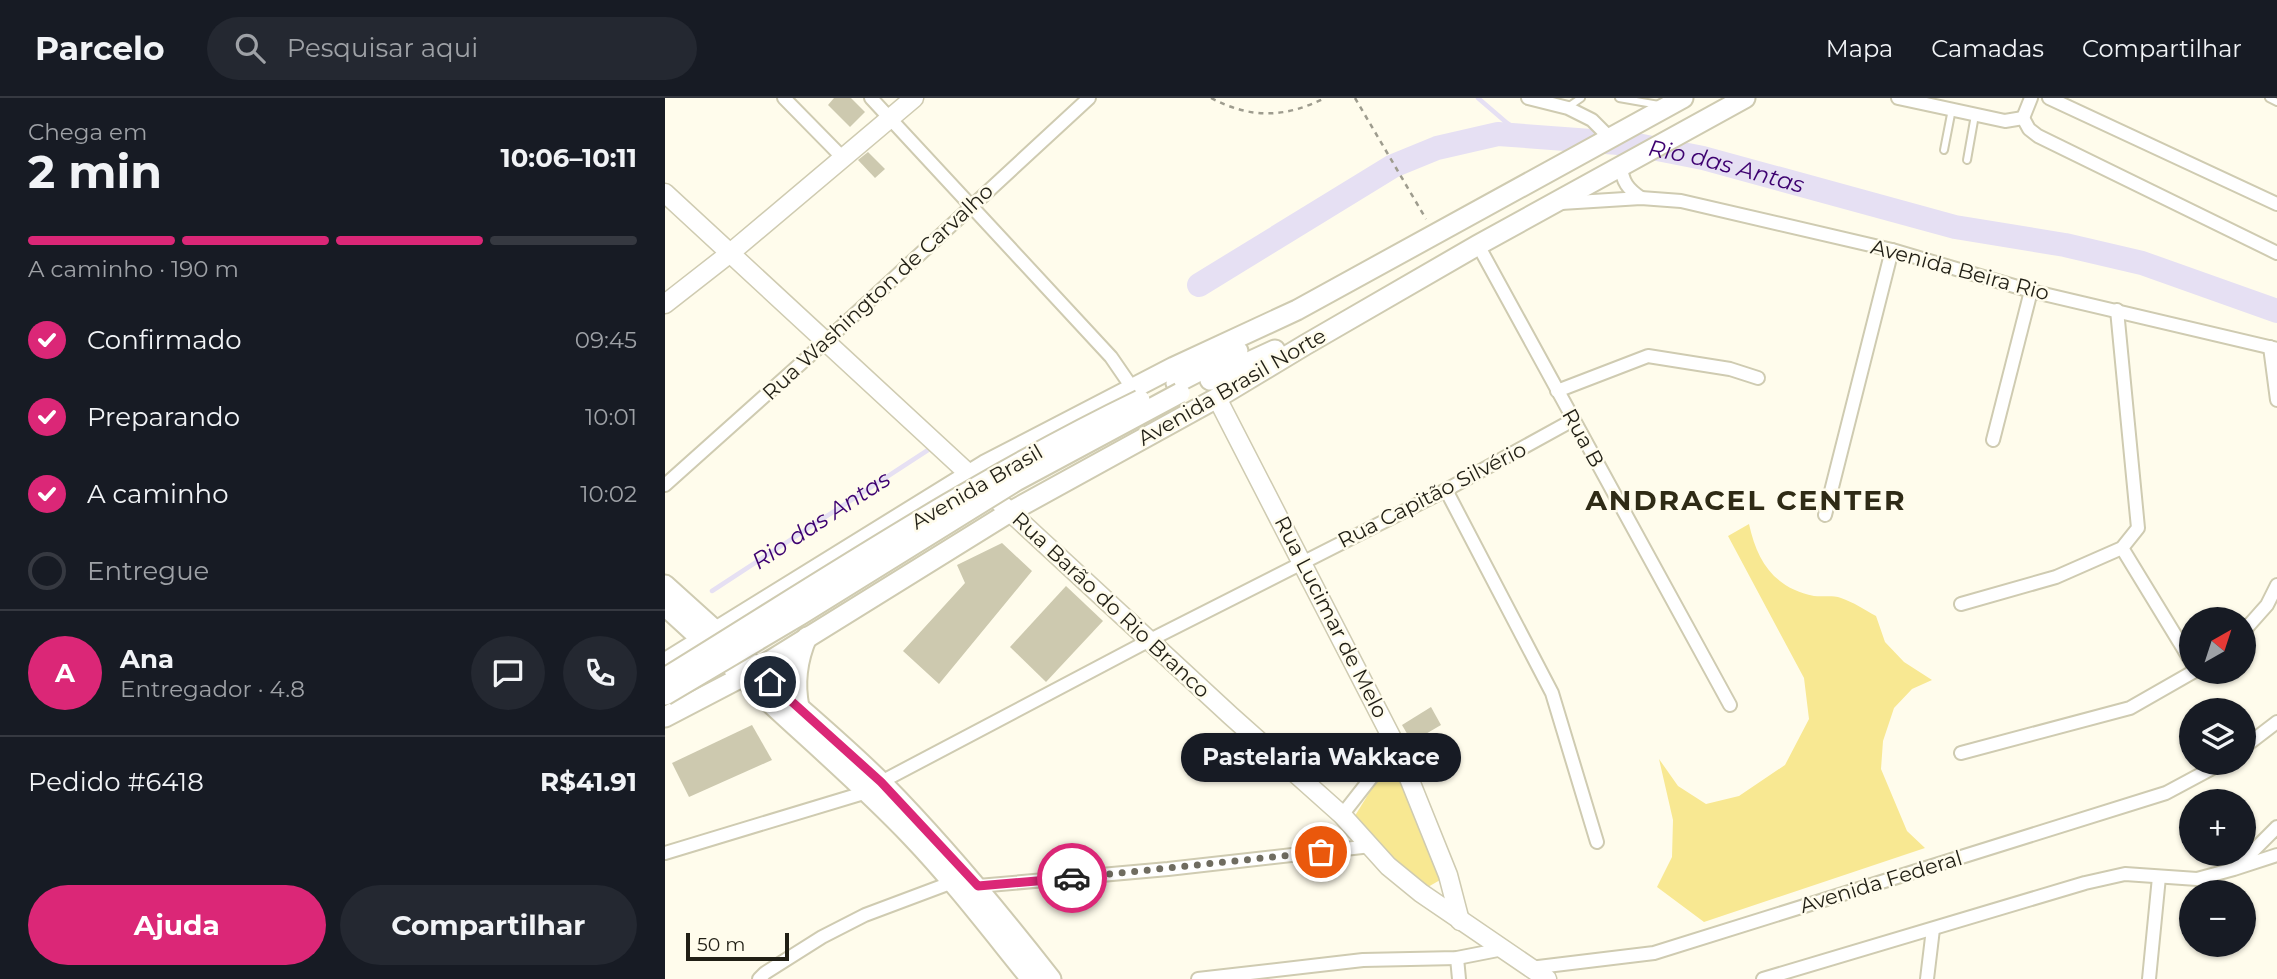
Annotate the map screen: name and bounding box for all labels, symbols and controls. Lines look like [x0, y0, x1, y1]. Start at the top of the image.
search box [207, 17, 697, 80]
text: Parcelo [35, 28, 165, 68]
icon: search [231, 29, 269, 67]
text: Pesquisar aqui [287, 32, 478, 64]
text: Mapa [1826, 34, 1893, 63]
text: Camadas [1931, 34, 2044, 63]
text: Compartilhar [2082, 34, 2242, 63]
text: Chega em [28, 118, 147, 146]
water label: Rio das Antas [1646, 134, 1807, 199]
text: 10:06–10:11 [501, 142, 637, 174]
text: 2 min [28, 143, 162, 200]
street label: Rua Washington de Carvalho [757, 178, 998, 405]
street label: Avenida Beira Rio [1868, 234, 2052, 305]
text: A caminho · 190 m [28, 255, 239, 283]
icon: check [28, 321, 66, 359]
street label: Avenida Brasil Norte [1133, 323, 1330, 451]
text: Confirmado [87, 324, 242, 356]
text: 09:45 [575, 326, 637, 354]
icon: check [28, 398, 66, 436]
text: Preparando [87, 401, 240, 433]
text: 10:01 [585, 403, 637, 431]
street label: Rua B [1557, 404, 1610, 471]
street label: Rua Capitão Silvério [1333, 436, 1530, 553]
street label: Avenida Brasil [907, 439, 1047, 534]
water label: Rio das Antas [746, 465, 895, 575]
icon: check [28, 475, 66, 513]
text: A caminho [87, 478, 228, 510]
text: 10:02 [580, 480, 637, 508]
district label: ANDRACEL CENTER [1584, 483, 1907, 517]
street label: Rua Barão do Rio Branco [1007, 506, 1215, 703]
street label: Rua Lucimar de Melo [1270, 512, 1393, 722]
text: Entregue [87, 555, 209, 587]
north arrow [2179, 607, 2256, 684]
map controls [2179, 607, 2256, 957]
button: chat [471, 636, 545, 710]
button: phone [563, 636, 637, 710]
text: Ana [120, 643, 174, 675]
pin [740, 652, 800, 712]
text: A [55, 657, 75, 689]
icon: home [751, 663, 789, 701]
text: Entregador · 4.8 [120, 675, 305, 703]
button: layers [2179, 698, 2256, 775]
callout: Pastelaria Wakkace [1181, 733, 1461, 782]
text: Pastelaria Wakkace [1202, 743, 1440, 771]
text: Pedido #6418 [28, 766, 204, 798]
text: R$41.91 [540, 766, 637, 798]
button: + [2179, 789, 2256, 866]
pin [1291, 822, 1351, 882]
icon: bag [1302, 833, 1340, 871]
courier [1037, 843, 1107, 913]
street label: Avenida Federal [1797, 845, 1965, 918]
icon: car [1053, 859, 1091, 897]
button: − [2179, 880, 2256, 957]
button: Ajuda [28, 885, 326, 965]
button: Compartilhar [340, 885, 637, 965]
scale bar [686, 930, 789, 962]
text: 50 m [697, 933, 745, 956]

